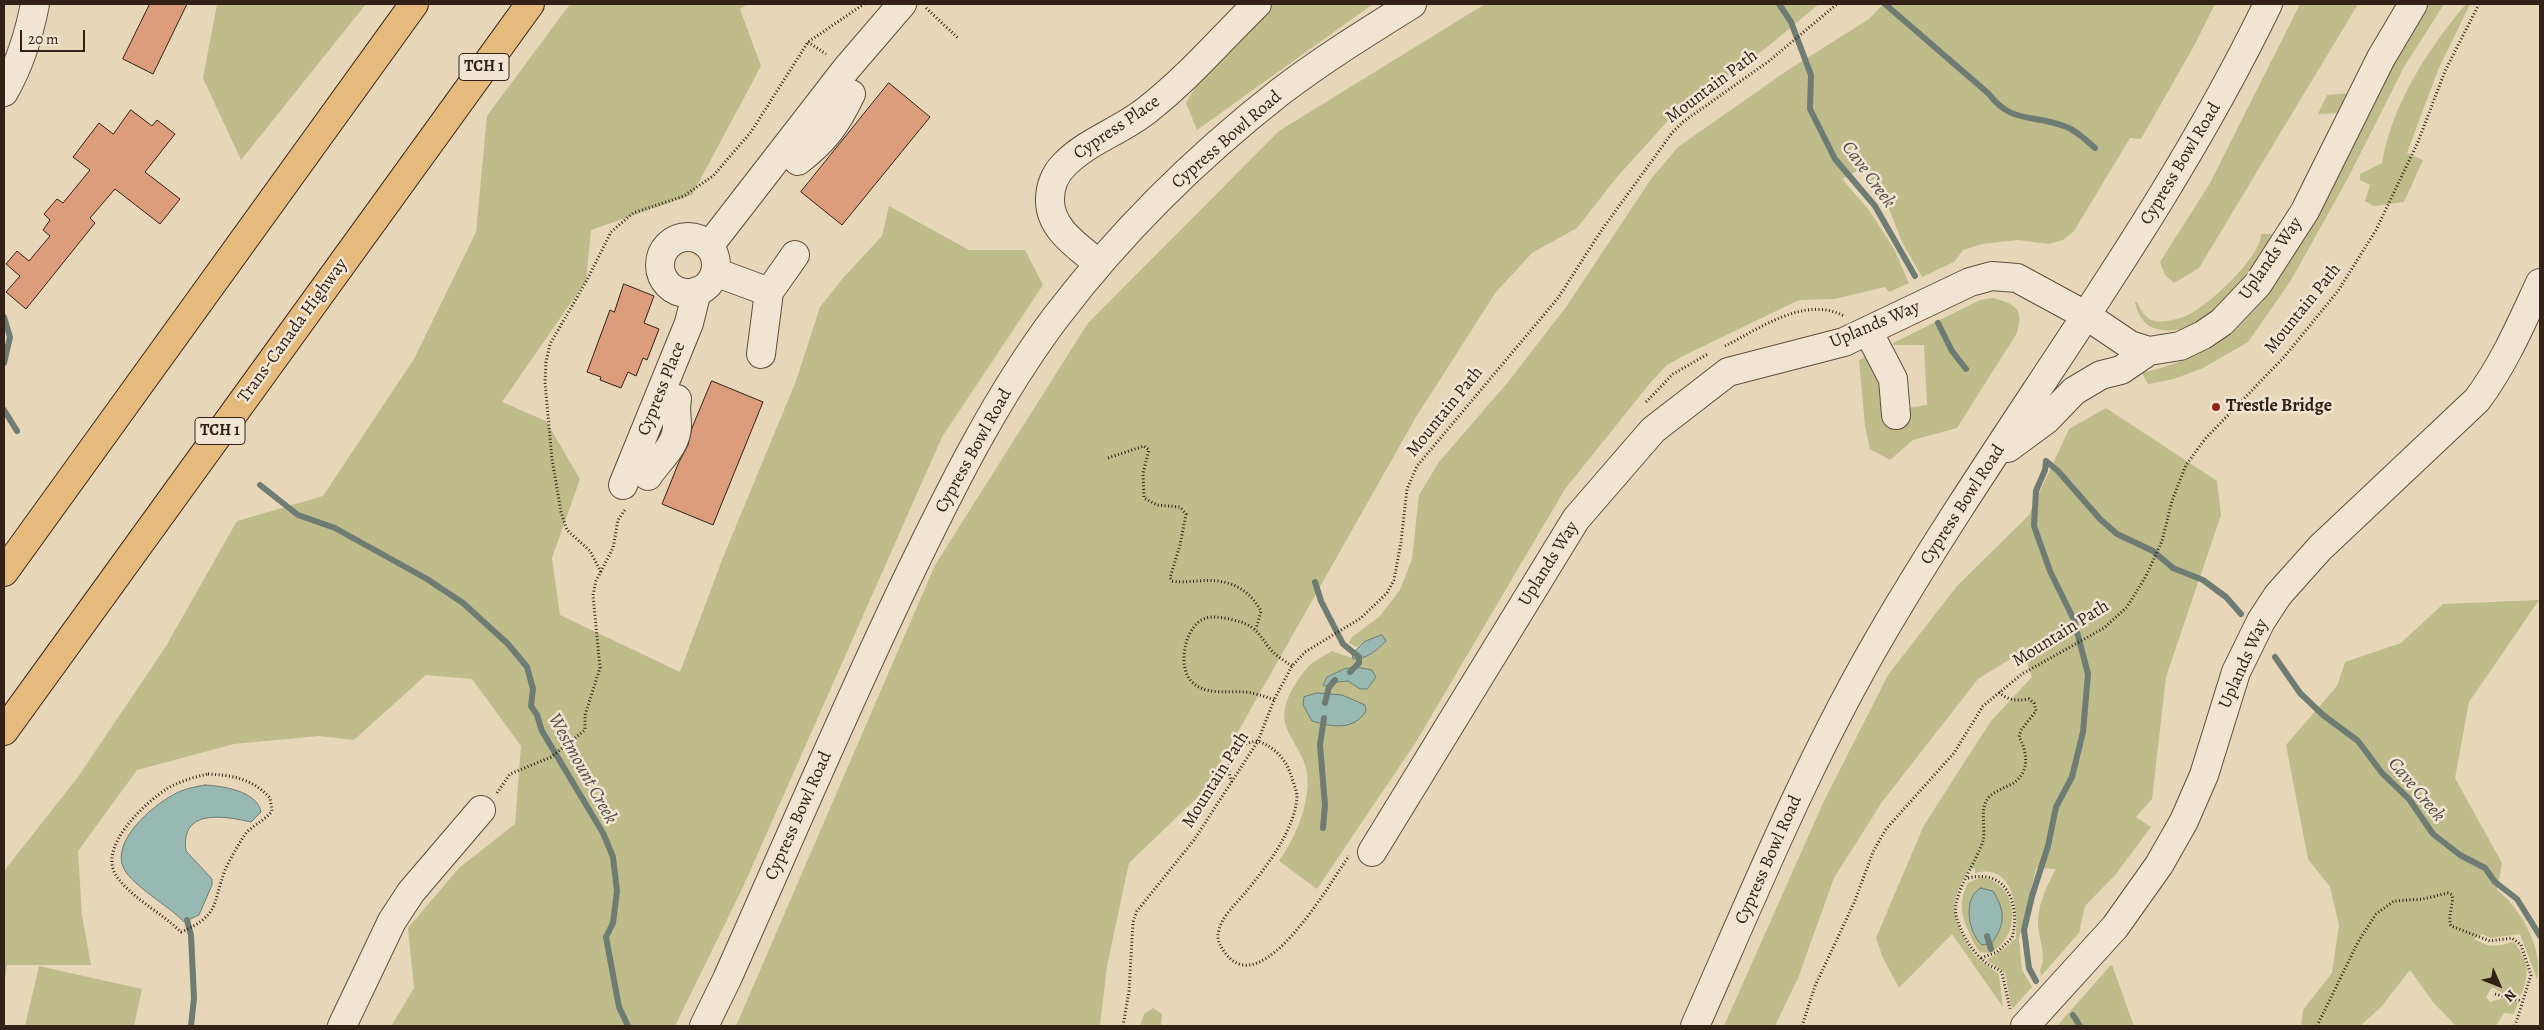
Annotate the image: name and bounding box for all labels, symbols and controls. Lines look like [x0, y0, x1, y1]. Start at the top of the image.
scale bar [22, 20, 88, 52]
text: 20 m [28, 29, 59, 49]
street label: Mountain Path [1662, 45, 1762, 129]
road number: TCH 1 [459, 54, 509, 80]
street label: Cypress Bowl Road [1168, 86, 1286, 194]
street label: Cypress Place [1070, 91, 1164, 165]
street label: Cypress Bowl Road [2136, 99, 2226, 229]
water label: Cave Creek [1836, 137, 1900, 213]
street label: Uplands Way [2235, 214, 2307, 304]
street label: Trans-Canada Highway [233, 255, 353, 407]
street label: Mountain Path [2260, 260, 2346, 358]
street label: Uplands Way [1827, 296, 1923, 354]
street label: Cypress Place [633, 339, 691, 439]
street label: Mountain Path [1402, 363, 1488, 461]
street label: Cypress Bowl Road [931, 385, 1017, 517]
place label: Trestle Bridge [2226, 396, 2332, 418]
marker: Trestle Bridge [2210, 401, 2222, 413]
road number: TCH 1 [195, 418, 245, 444]
street label: Cypress Bowl Road [1916, 441, 2010, 569]
street label: Uplands Way [1514, 518, 1584, 610]
street label: Mountain Path [2009, 596, 2113, 672]
street label: Uplands Way [2215, 616, 2273, 712]
water label: Westmount Creek [542, 710, 622, 828]
street label: Mountain Path [1178, 728, 1254, 832]
street label: Cypress Bowl Road [761, 748, 837, 884]
water label: Cave Creek [2382, 753, 2450, 827]
street label: Cypress Bowl Road [1731, 792, 1807, 928]
north arrow [2474, 960, 2524, 1010]
text: N [2500, 985, 2521, 1006]

